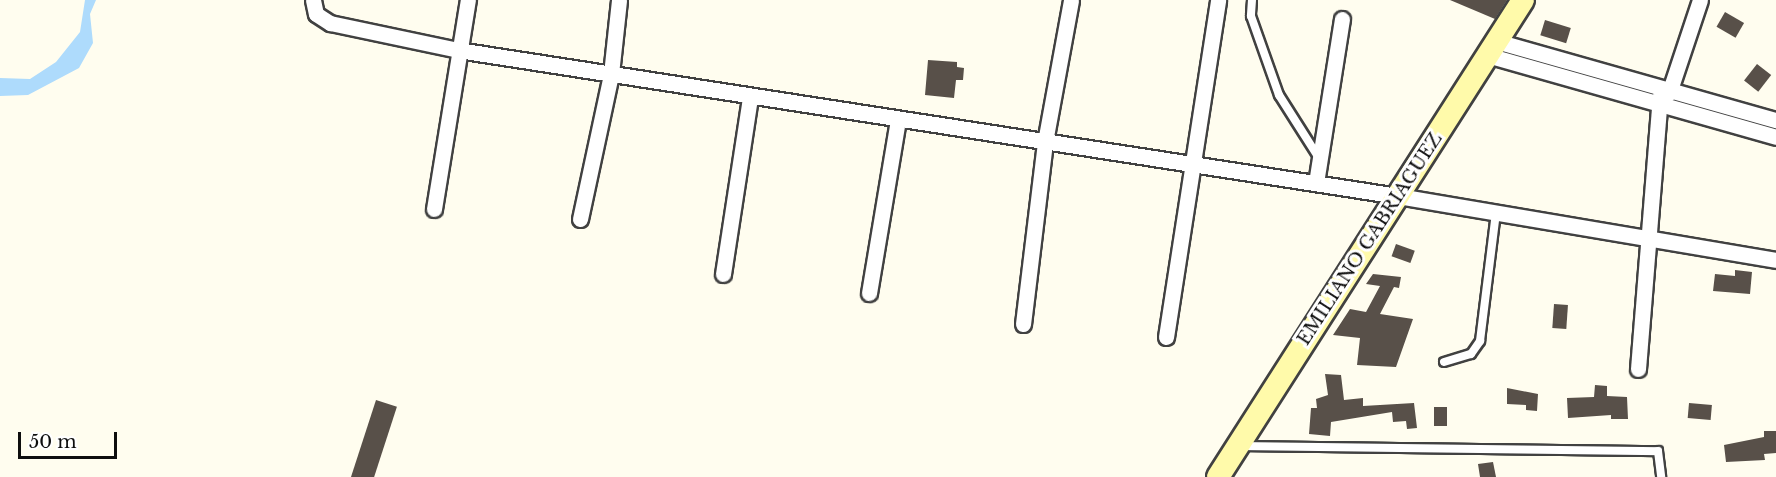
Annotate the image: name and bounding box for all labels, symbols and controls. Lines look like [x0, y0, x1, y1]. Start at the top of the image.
street label: EMILIANO GABRIAGUEZ [1293, 129, 1447, 349]
scale bar [21, 420, 120, 458]
text: 50 m [29, 431, 77, 453]

